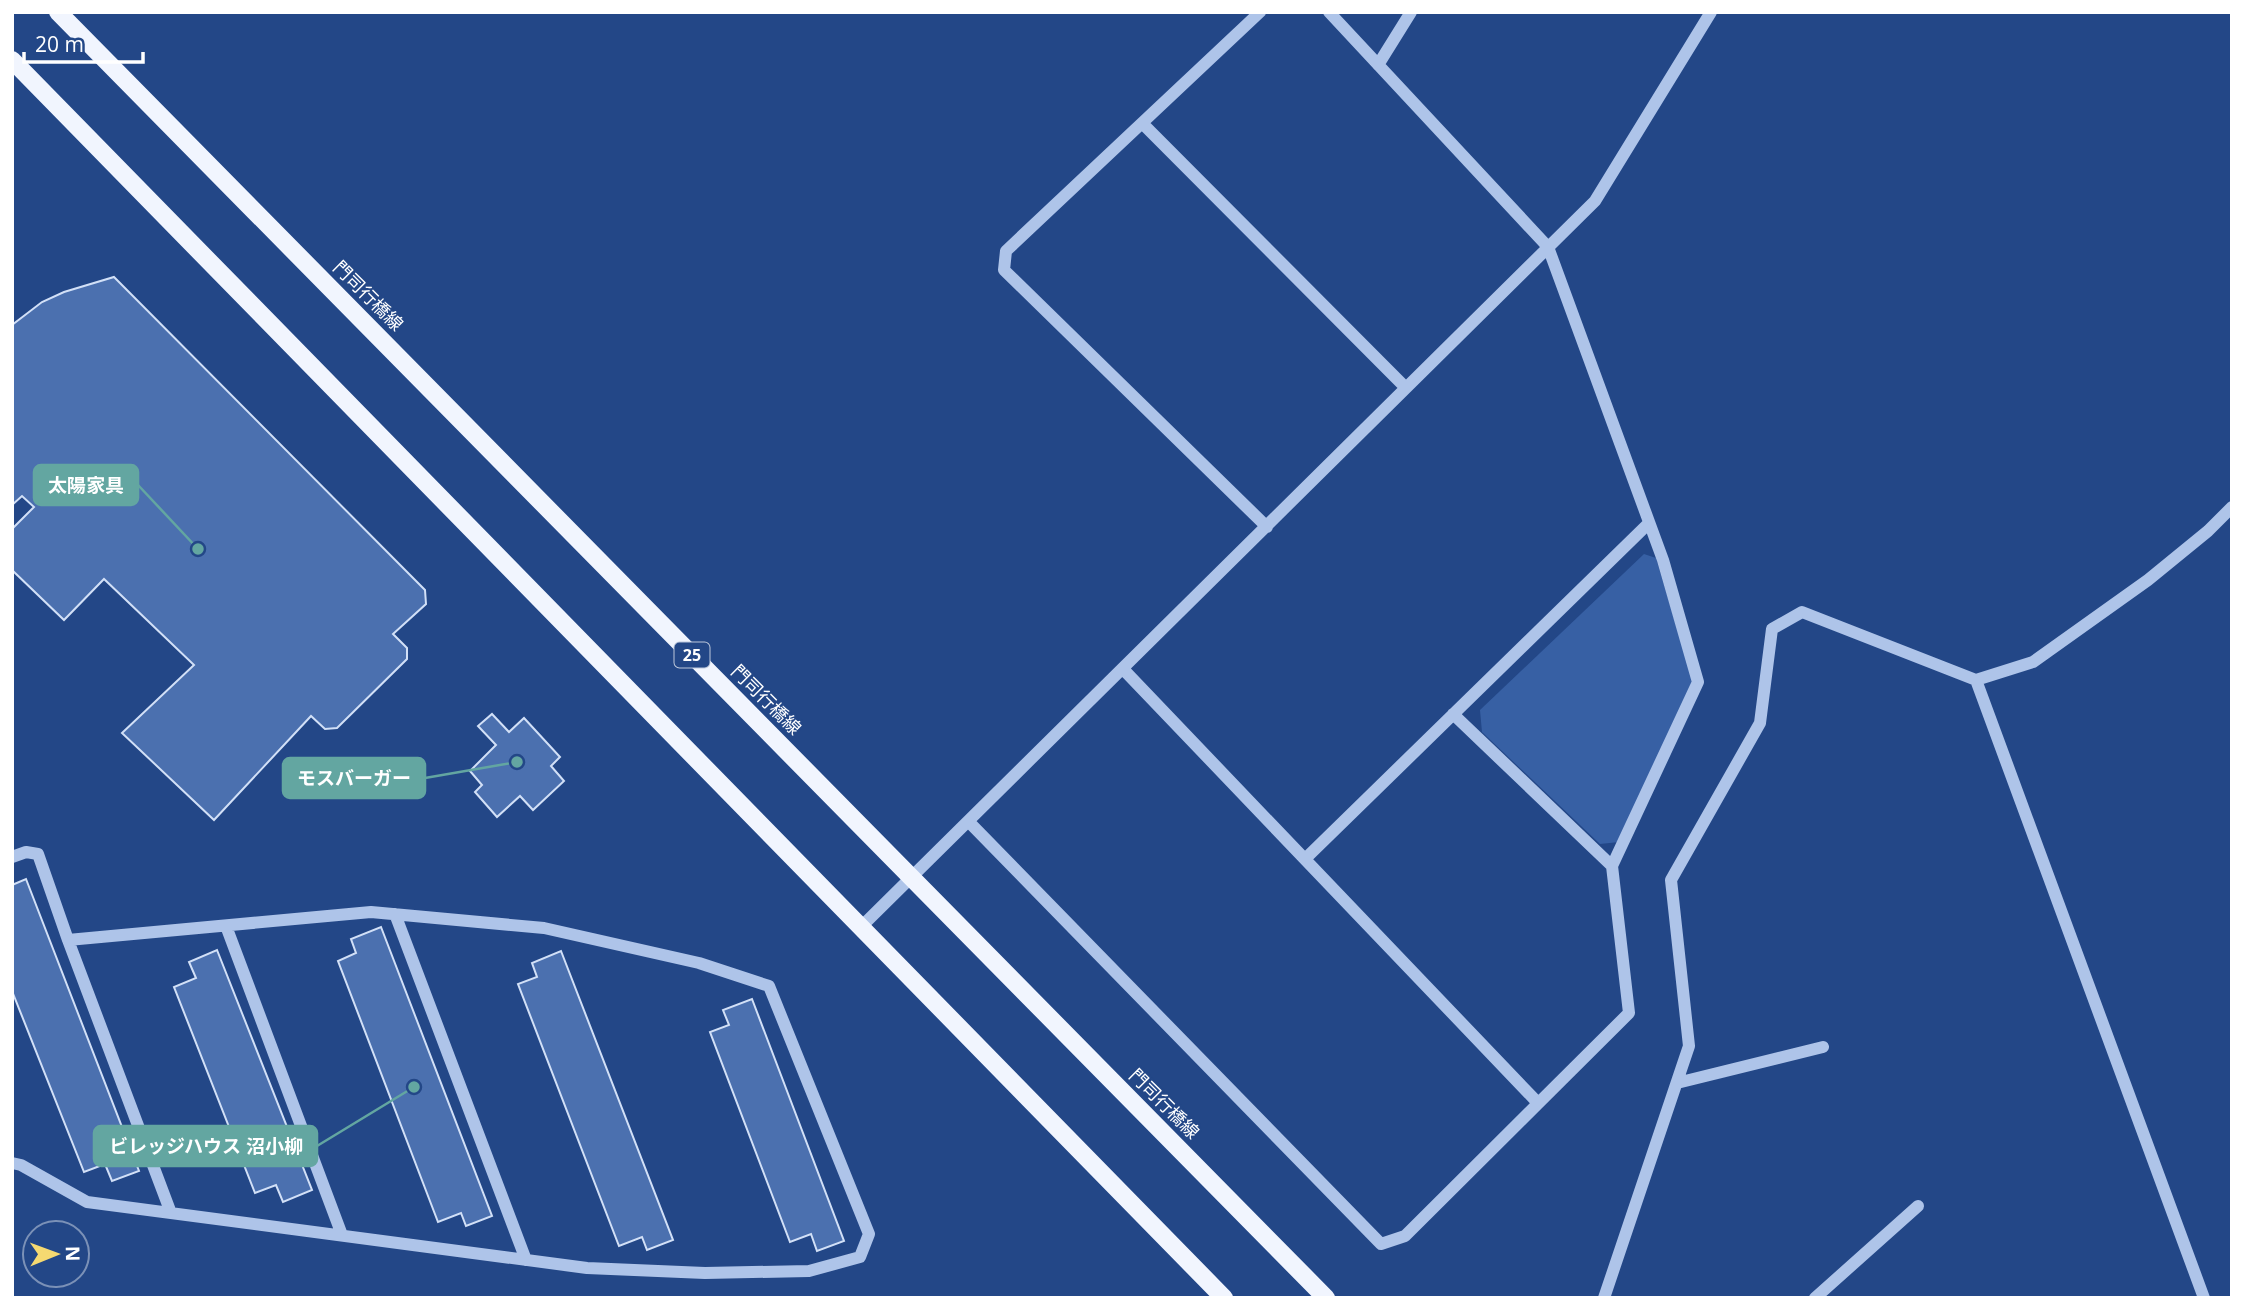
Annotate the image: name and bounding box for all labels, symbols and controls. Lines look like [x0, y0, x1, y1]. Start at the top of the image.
scale bar [24, 21, 144, 65]
text: 20 m [35, 30, 84, 58]
street label: 門司行橋線 [328, 255, 409, 336]
callout: 太陽家具 [34, 465, 138, 505]
text: 太陽家具 [48, 472, 124, 498]
road number: 25 [674, 642, 710, 668]
street label: 門司行橋線 [726, 659, 807, 740]
callout: モスバーガー [283, 758, 425, 798]
text: モスバーガー [297, 765, 411, 791]
street label: 門司行橋線 [1124, 1063, 1205, 1144]
callout: ビレッジハウス 沼小柳 [94, 1126, 317, 1166]
text: ビレッジハウス 沼小柳 [109, 1133, 303, 1159]
north arrow [21, 1219, 91, 1289]
text: N [60, 1246, 86, 1262]

